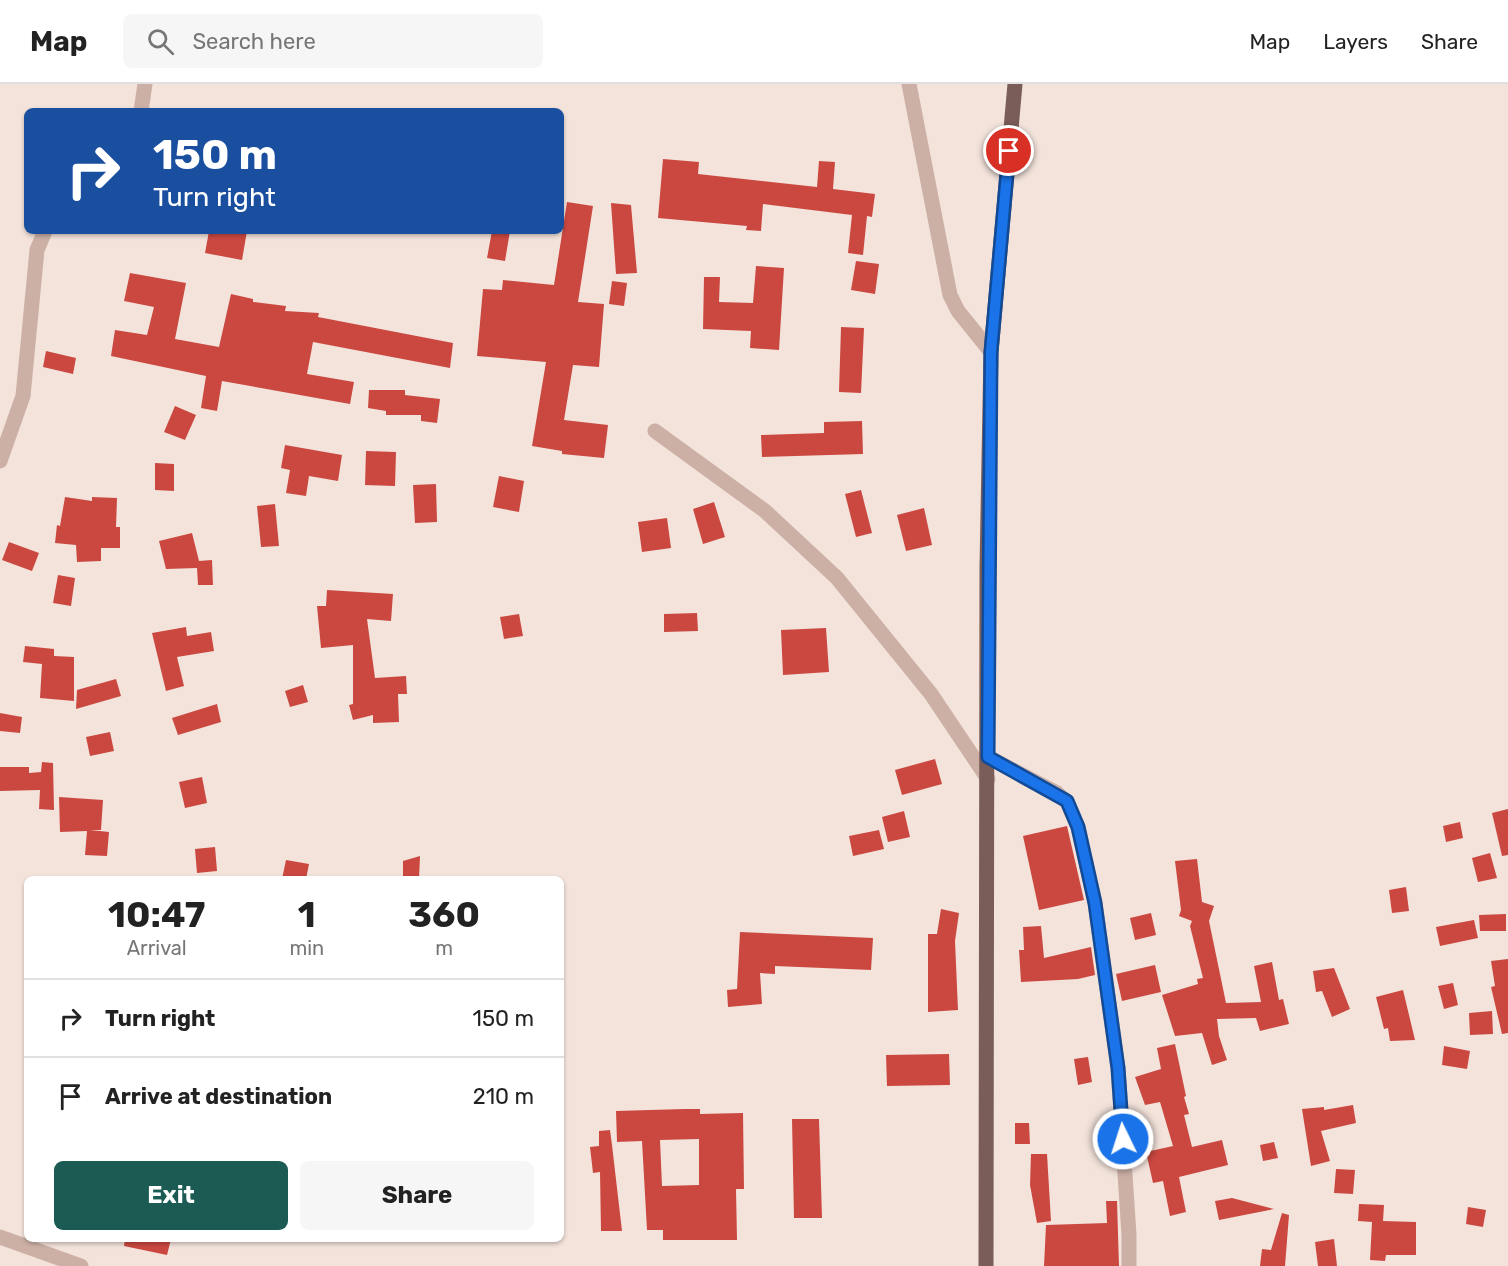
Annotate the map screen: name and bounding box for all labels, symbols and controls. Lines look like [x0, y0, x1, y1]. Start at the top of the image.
search box [123, 14, 543, 68]
text: Map [30, 25, 87, 58]
icon: search [144, 25, 177, 58]
text: Search here [192, 28, 316, 55]
text: Map [1249, 29, 1290, 54]
text: Layers [1323, 29, 1388, 54]
text: Share [1421, 29, 1478, 54]
pin [983, 125, 1034, 176]
text: 150 m [153, 130, 277, 180]
icon: right [54, 132, 132, 210]
icon: arrive [992, 134, 1025, 167]
text: Turn right [153, 181, 276, 213]
text: 10:47 [108, 893, 205, 936]
text: 1 [298, 893, 316, 936]
text: 360 [408, 893, 480, 936]
text: Arrival [127, 936, 187, 960]
text: min [289, 936, 324, 960]
text: m [435, 936, 453, 960]
icon: right [54, 1002, 87, 1035]
text: Turn right [105, 1005, 215, 1032]
text: 150 m [473, 1005, 534, 1032]
icon: arrive [54, 1080, 87, 1113]
text: Arrive at destination [105, 1083, 332, 1110]
text: 210 m [473, 1083, 534, 1110]
position arrow [1091, 1107, 1155, 1171]
button: Exit [54, 1161, 288, 1230]
button: Share [300, 1161, 534, 1230]

